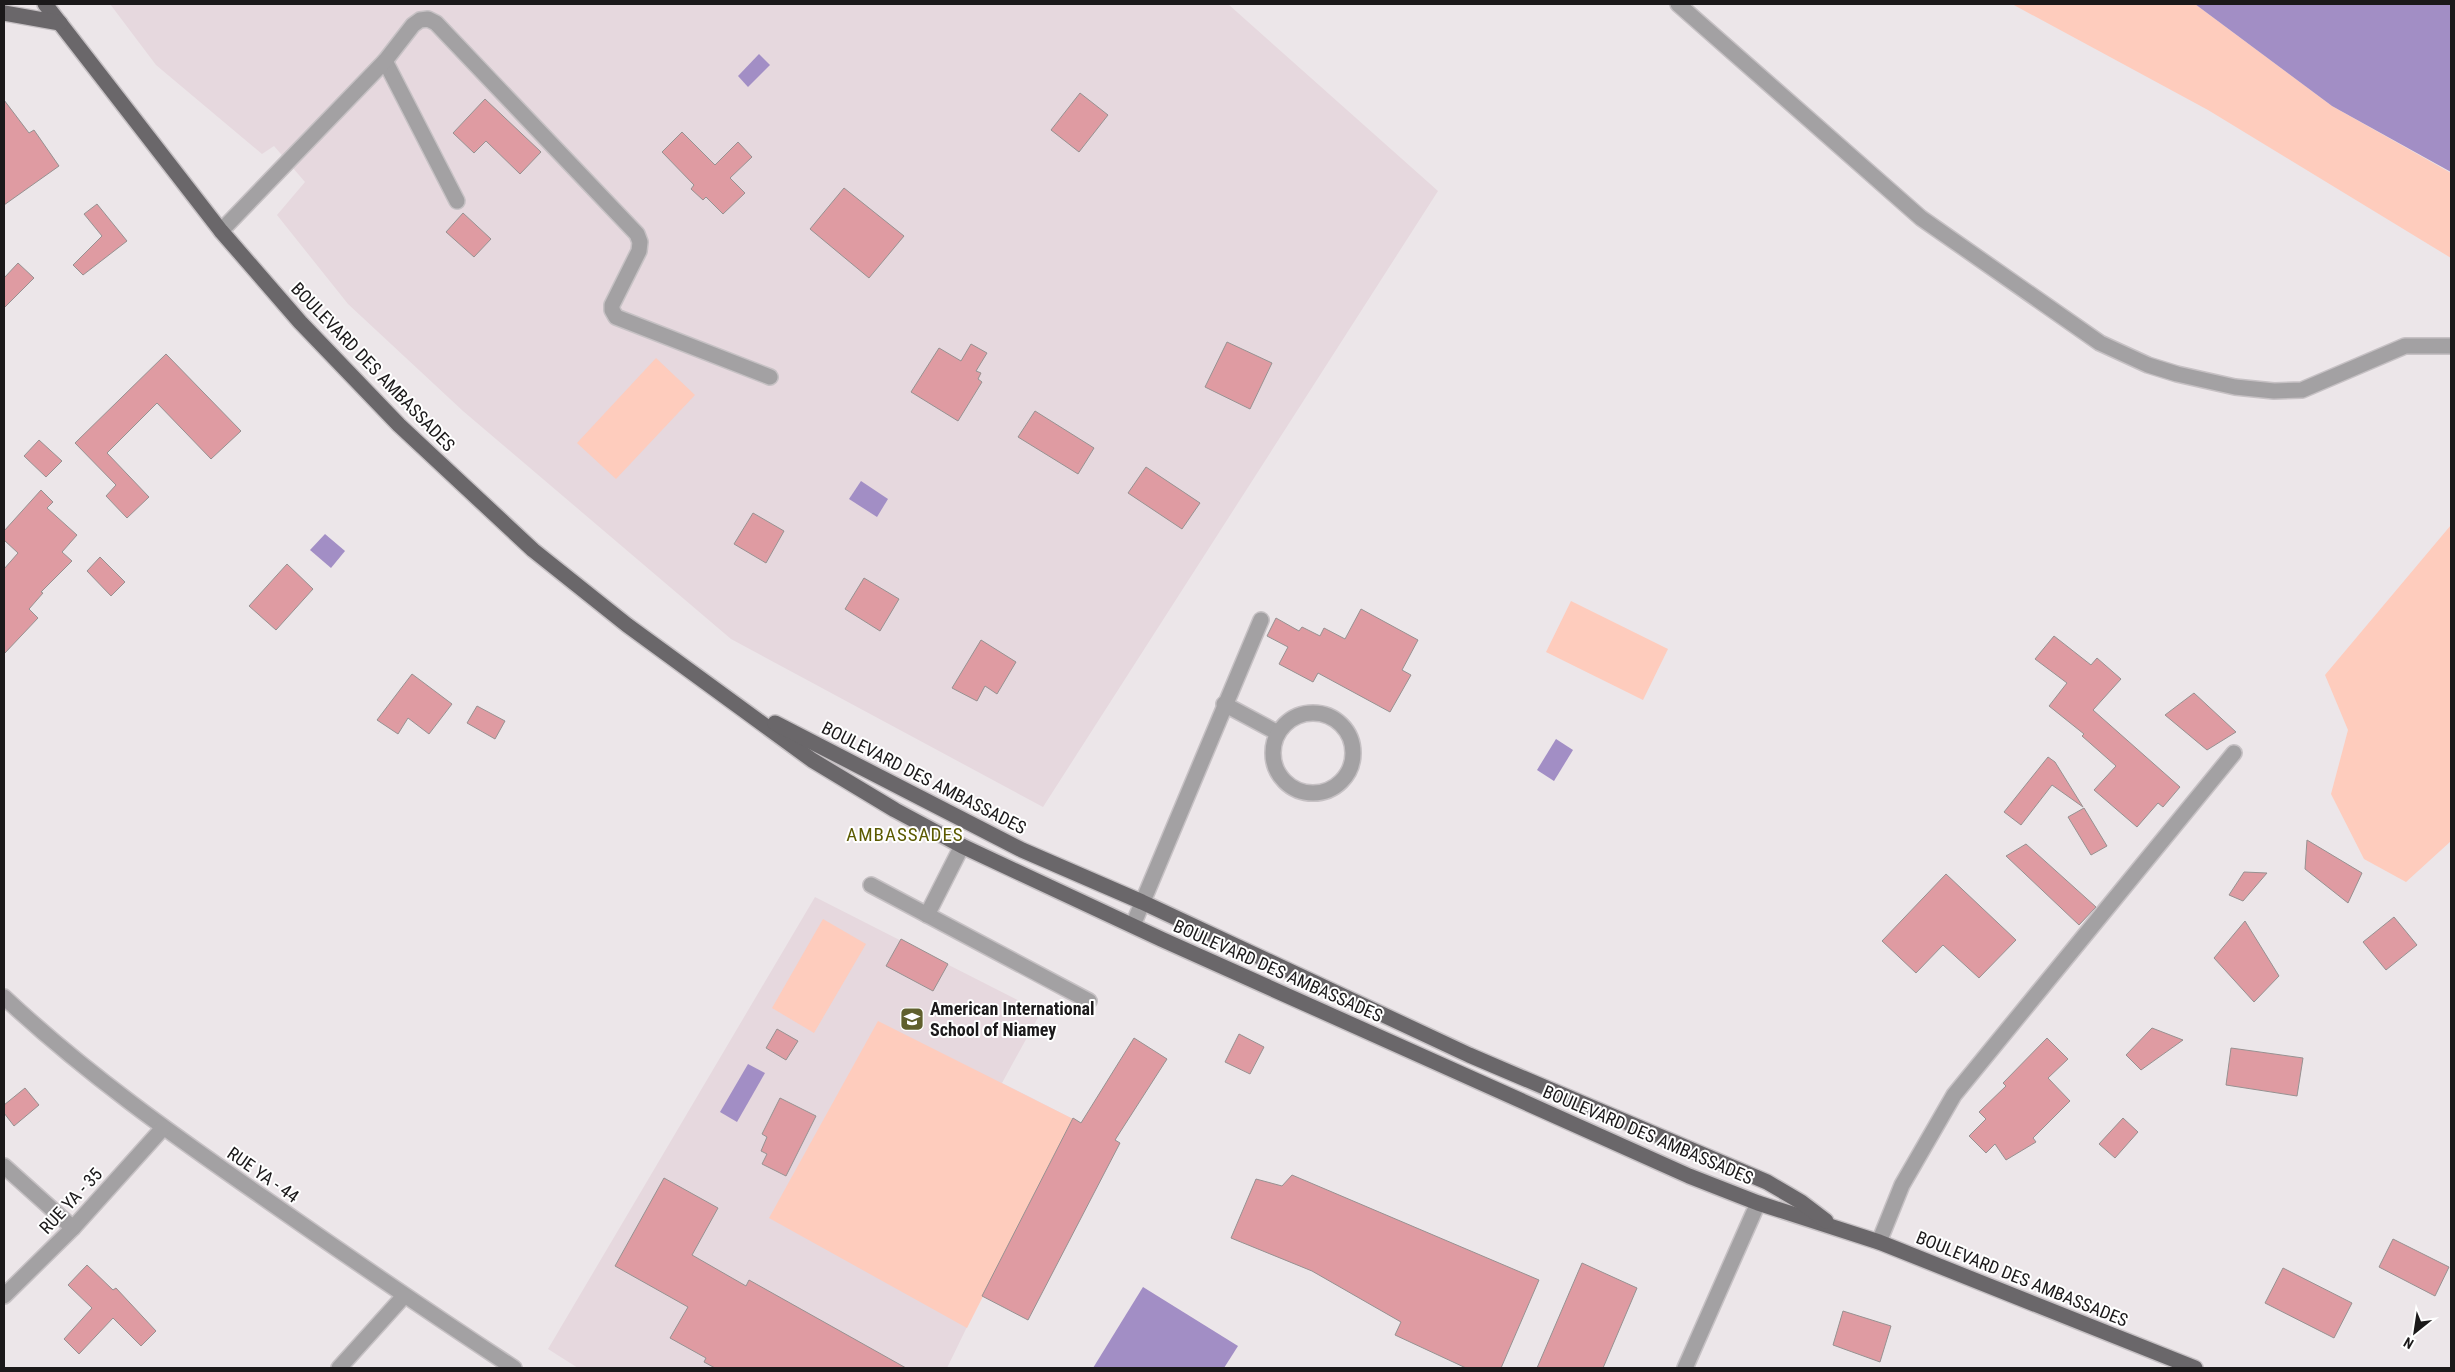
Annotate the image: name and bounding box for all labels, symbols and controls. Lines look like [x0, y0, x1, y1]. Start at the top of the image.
street label: BOULEVARD DES AMBASSADES [287, 278, 460, 455]
street label: BOULEVARD DES AMBASSADES [818, 717, 1030, 839]
district label: AMBASSADES [845, 823, 965, 845]
street label: BOULEVARD DES AMBASSADES [1170, 915, 1386, 1026]
place label: American International School of Niamey [930, 998, 1095, 1040]
school or university icon: American International School of Niamey [899, 1006, 925, 1032]
street label: BOULEVARD DES AMBASSADES [1540, 1081, 1757, 1188]
street label: RUE YA - 44 [224, 1142, 303, 1207]
street label: RUE YA - 35 [35, 1163, 106, 1238]
street label: BOULEVARD DES AMBASSADES [1913, 1226, 2131, 1331]
north arrow [2390, 1307, 2440, 1357]
text: N [2401, 1334, 2416, 1352]

